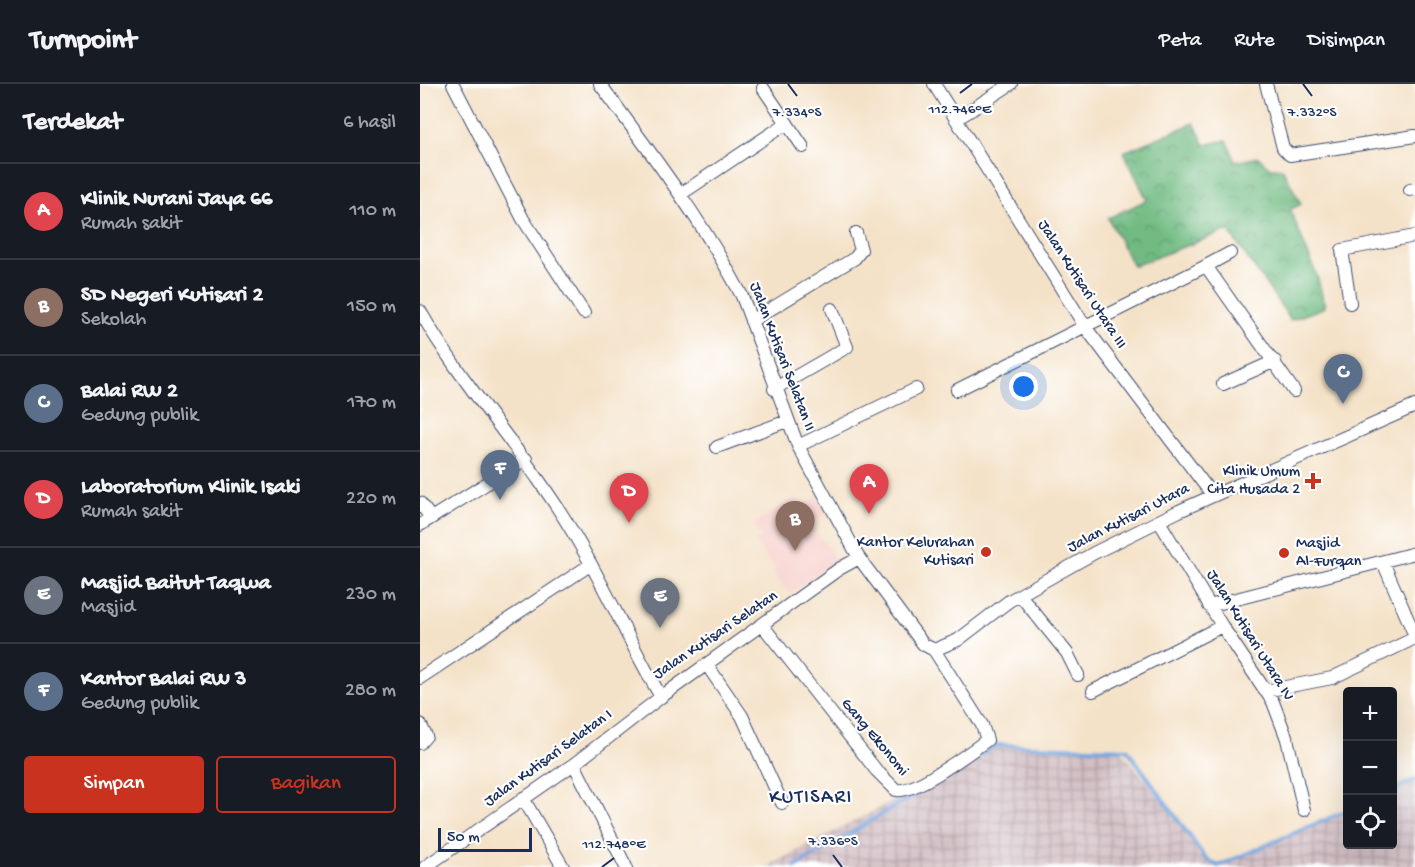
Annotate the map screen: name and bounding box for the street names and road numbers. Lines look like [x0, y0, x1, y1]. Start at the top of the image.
street label: Jalan Kutisari Utara III [1032, 217, 1130, 353]
street label: Jalan Kutisari Selatan II [744, 280, 818, 434]
street label: Jalan Kutisari Utara [1065, 480, 1194, 558]
street label: Jalan Kutisari Utara IV [1201, 567, 1297, 705]
street label: Jalan Kutisari Selatan [650, 587, 782, 685]
street label: Gang Ekonomi [836, 695, 912, 781]
street label: Jalan Kutisari Selatan I [481, 706, 617, 812]

